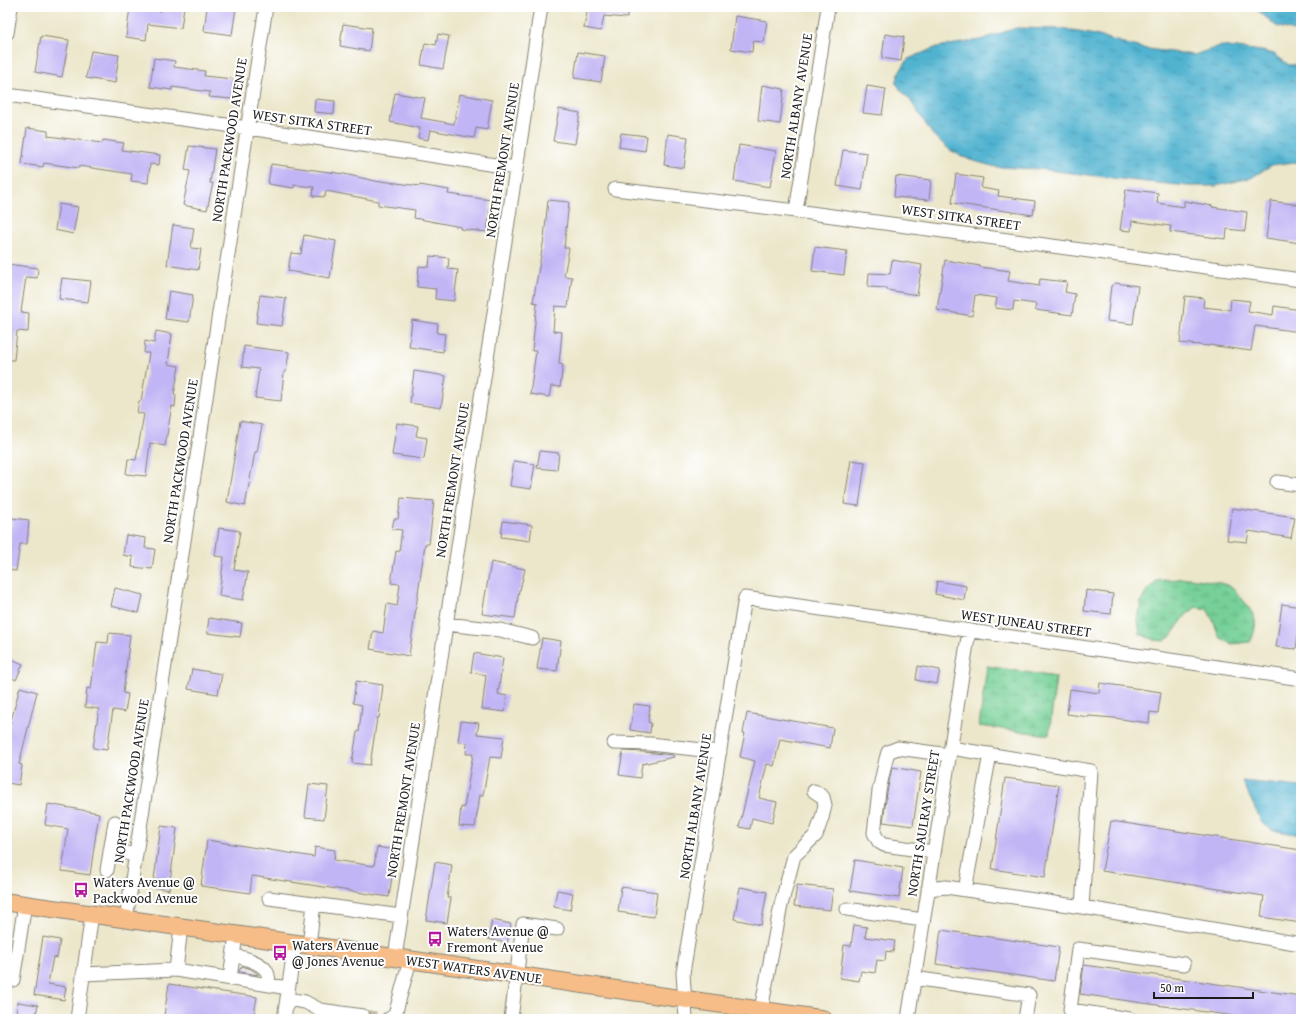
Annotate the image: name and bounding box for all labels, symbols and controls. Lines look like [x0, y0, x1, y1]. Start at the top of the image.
street label: NORTH ALBANY AVENUE [775, 32, 817, 180]
street label: NORTH PACKWOOD AVENUE [206, 57, 252, 223]
street label: NORTH FREMONT AVENUE [480, 81, 524, 239]
street label: WEST SITKA STREET [251, 104, 373, 140]
street label: WEST SITKA STREET [900, 199, 1022, 235]
street label: NORTH PACKWOOD AVENUE [157, 378, 203, 544]
street label: NORTH FREMONT AVENUE [430, 401, 474, 559]
street label: WEST JUNEAU STREET [959, 604, 1093, 642]
street label: NORTH PACKWOOD AVENUE [108, 698, 154, 864]
street label: NORTH FREMONT AVENUE [381, 721, 425, 879]
street label: NORTH ALBANY AVENUE [674, 732, 716, 880]
street label: NORTH SAULRAY STREET [902, 748, 944, 898]
place label: Waters Avenue @ Packwood Avenue [93, 872, 198, 908]
bus stop icon: Waters Avenue @ Packwood Avenue [72, 881, 90, 899]
place label: Waters Avenue @ Fremont Avenue [447, 921, 549, 957]
bus stop icon: Waters Avenue @ Fremont Avenue [426, 930, 444, 948]
place label: Waters Avenue @ Jones Avenue [292, 935, 385, 971]
bus stop icon: Waters Avenue @ Jones Avenue [271, 944, 289, 962]
street label: WEST WATERS AVENUE [405, 950, 543, 988]
scale bar [1154, 974, 1253, 1000]
text: 50 m [1160, 979, 1184, 996]

